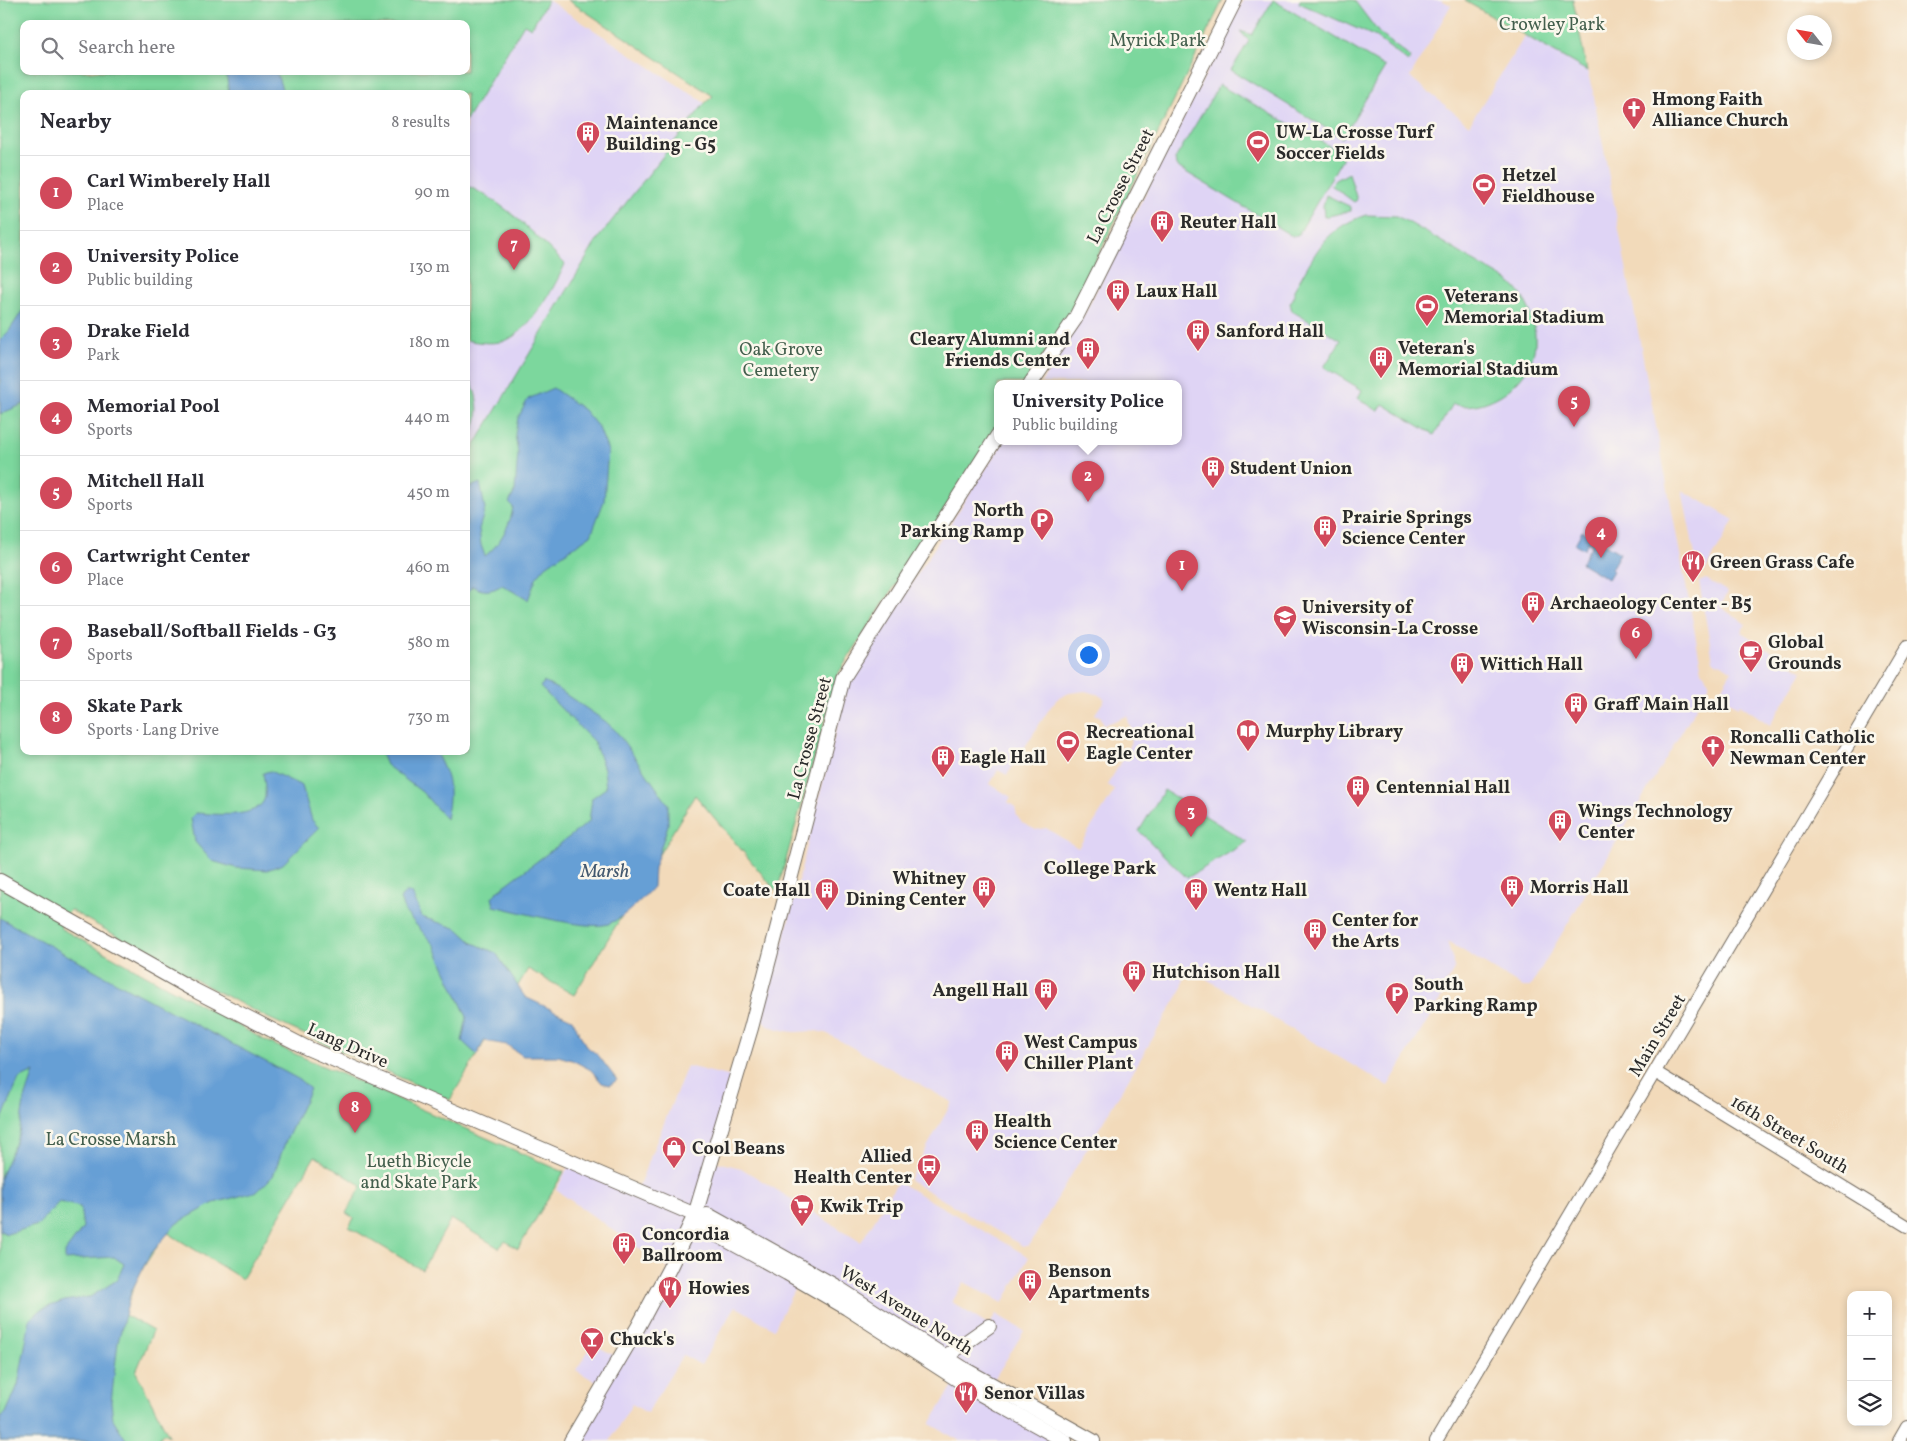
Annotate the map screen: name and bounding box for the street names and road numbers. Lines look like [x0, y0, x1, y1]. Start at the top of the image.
street label: La Crosse Street [1082, 125, 1161, 249]
street label: La Crosse Street [782, 674, 839, 803]
street label: Main Street [1624, 990, 1693, 1082]
street label: Lang Drive [303, 1017, 392, 1075]
street label: 16th Street South [1725, 1090, 1853, 1181]
street label: West Avenue North [835, 1260, 978, 1362]

